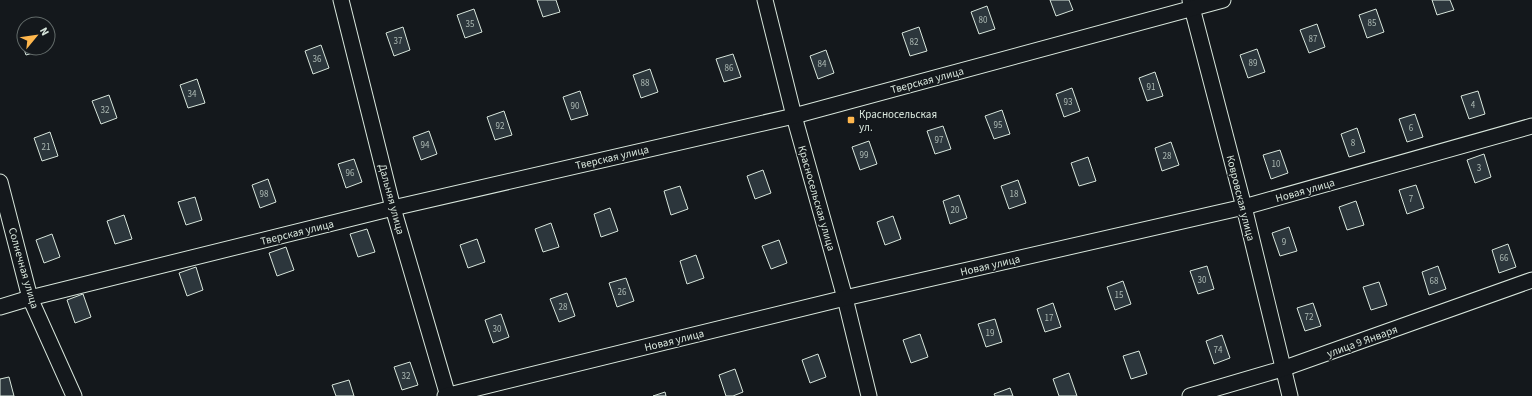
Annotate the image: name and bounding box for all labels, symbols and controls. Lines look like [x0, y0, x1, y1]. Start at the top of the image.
house number: 80 [979, 14, 988, 27]
north arrow [16, 16, 56, 56]
house number: 85 [1368, 17, 1377, 30]
house number: 35 [466, 18, 475, 31]
text: N [36, 25, 53, 38]
house number: 87 [1309, 33, 1318, 46]
house number: 37 [394, 35, 403, 48]
house number: 82 [910, 36, 919, 49]
house number: 36 [313, 53, 322, 66]
house number: 89 [1249, 57, 1258, 70]
house number: 84 [818, 58, 827, 71]
house number: 86 [725, 62, 734, 75]
street label: Тверская улица [889, 64, 965, 97]
house number: 88 [641, 77, 650, 90]
house number: 91 [1147, 81, 1155, 94]
house number: 34 [188, 88, 197, 101]
house number: 93 [1064, 96, 1073, 109]
house number: 4 [1471, 99, 1476, 112]
house number: 90 [571, 100, 580, 113]
house number: 32 [101, 104, 110, 117]
place label: Красносельская ул. [859, 107, 937, 135]
marker: Красносельская ул. [846, 115, 856, 125]
house number: 95 [994, 119, 1003, 132]
house number: 92 [496, 120, 505, 133]
house number: 6 [1409, 122, 1414, 135]
house number: 97 [935, 134, 944, 147]
house number: 8 [1351, 137, 1356, 150]
house number: 94 [421, 139, 430, 152]
house number: 21 [42, 141, 50, 154]
street label: Тверская улица [574, 142, 650, 173]
street label: Красносельская улица [794, 144, 839, 253]
house number: 99 [860, 149, 869, 162]
house number: 28 [1163, 150, 1172, 163]
street label: Ковровская улица [1223, 154, 1258, 243]
house number: 10 [1272, 158, 1281, 171]
street label: Дальняя улица [375, 162, 408, 236]
house number: 3 [1477, 162, 1482, 175]
house number: 96 [346, 167, 355, 180]
street label: Новая улица [1274, 175, 1337, 206]
house number: 98 [260, 188, 269, 201]
house number: 18 [1010, 188, 1019, 201]
house number: 7 [1409, 193, 1414, 206]
house number: 20 [951, 204, 960, 217]
street label: Тверская улица [259, 216, 335, 249]
street label: Солнечная улица [5, 226, 42, 310]
house number: 9 [1282, 236, 1287, 249]
street label: Новая улица [959, 251, 1022, 280]
house number: 66 [1500, 252, 1509, 265]
house number: 30 [1198, 274, 1207, 287]
house number: 68 [1430, 275, 1439, 288]
house number: 26 [618, 286, 627, 299]
house number: 15 [1115, 289, 1124, 302]
house number: 28 [559, 301, 568, 314]
house number: 72 [1305, 311, 1314, 324]
house number: 17 [1045, 312, 1054, 325]
street label: улица 9 Января [1325, 322, 1400, 361]
house number: 30 [493, 323, 502, 336]
street label: Новая улица [643, 326, 706, 355]
house number: 19 [986, 327, 995, 340]
house number: 74 [1214, 344, 1223, 357]
house number: 32 [402, 370, 411, 383]

